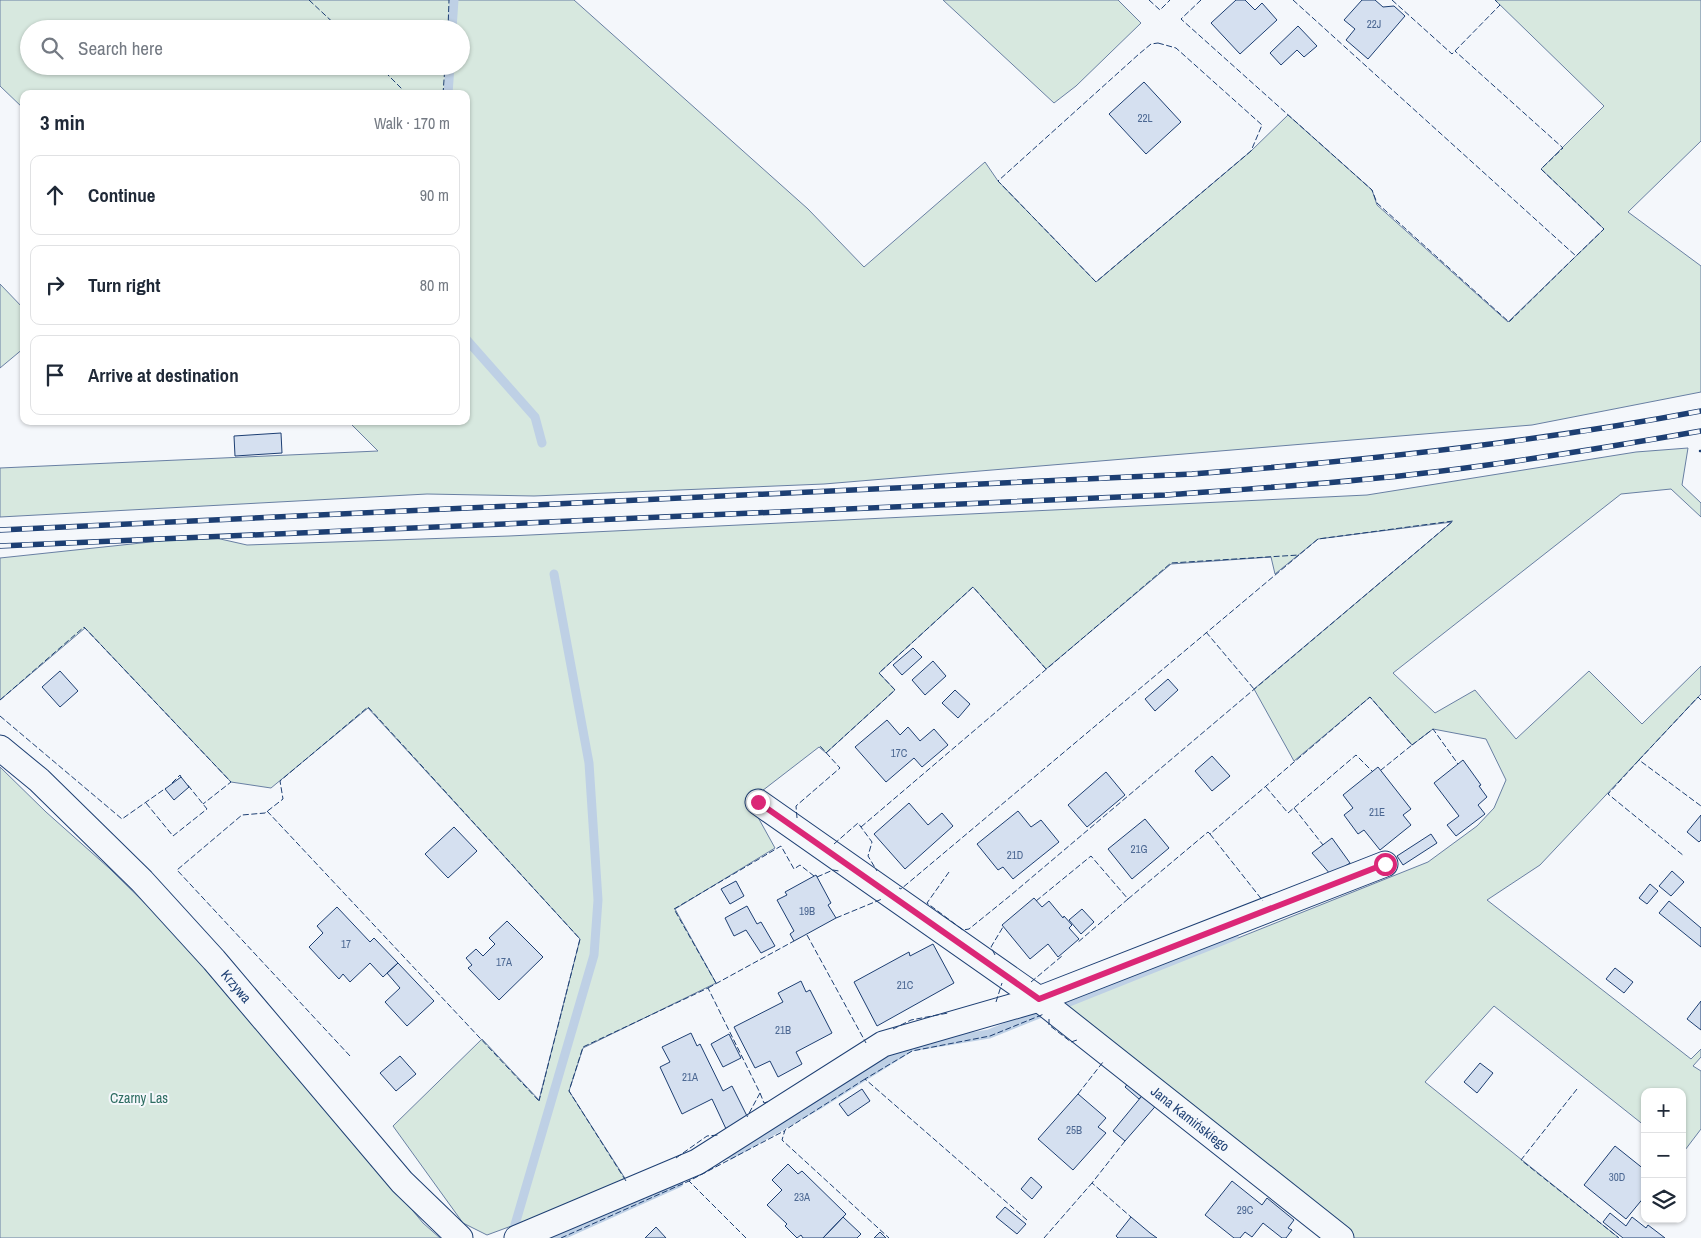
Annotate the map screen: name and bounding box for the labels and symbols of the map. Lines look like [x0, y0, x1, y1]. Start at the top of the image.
house number: 22J [1367, 17, 1381, 31]
house number: 22L [1137, 111, 1153, 125]
house number: 17C [891, 746, 908, 760]
route end [747, 791, 770, 814]
house number: 21E [1369, 805, 1385, 819]
house number: 21G [1130, 842, 1148, 856]
house number: 21D [1007, 848, 1023, 862]
route start [1374, 853, 1397, 876]
house number: 19B [799, 904, 815, 918]
house number: 17 [341, 937, 351, 951]
house number: 17A [496, 955, 513, 969]
street label: Krzywa [217, 966, 256, 1007]
house number: 21C [897, 978, 914, 992]
house number: 21B [775, 1023, 791, 1037]
house number: 21A [682, 1070, 699, 1084]
street label: Jana Kamińskiego [1147, 1082, 1233, 1155]
park label: Czarny Las [110, 1089, 168, 1107]
house number: 25B [1066, 1123, 1082, 1137]
house number: 30D [1609, 1170, 1625, 1184]
house number: 23A [794, 1190, 811, 1204]
house number: 29C [1237, 1203, 1254, 1217]

